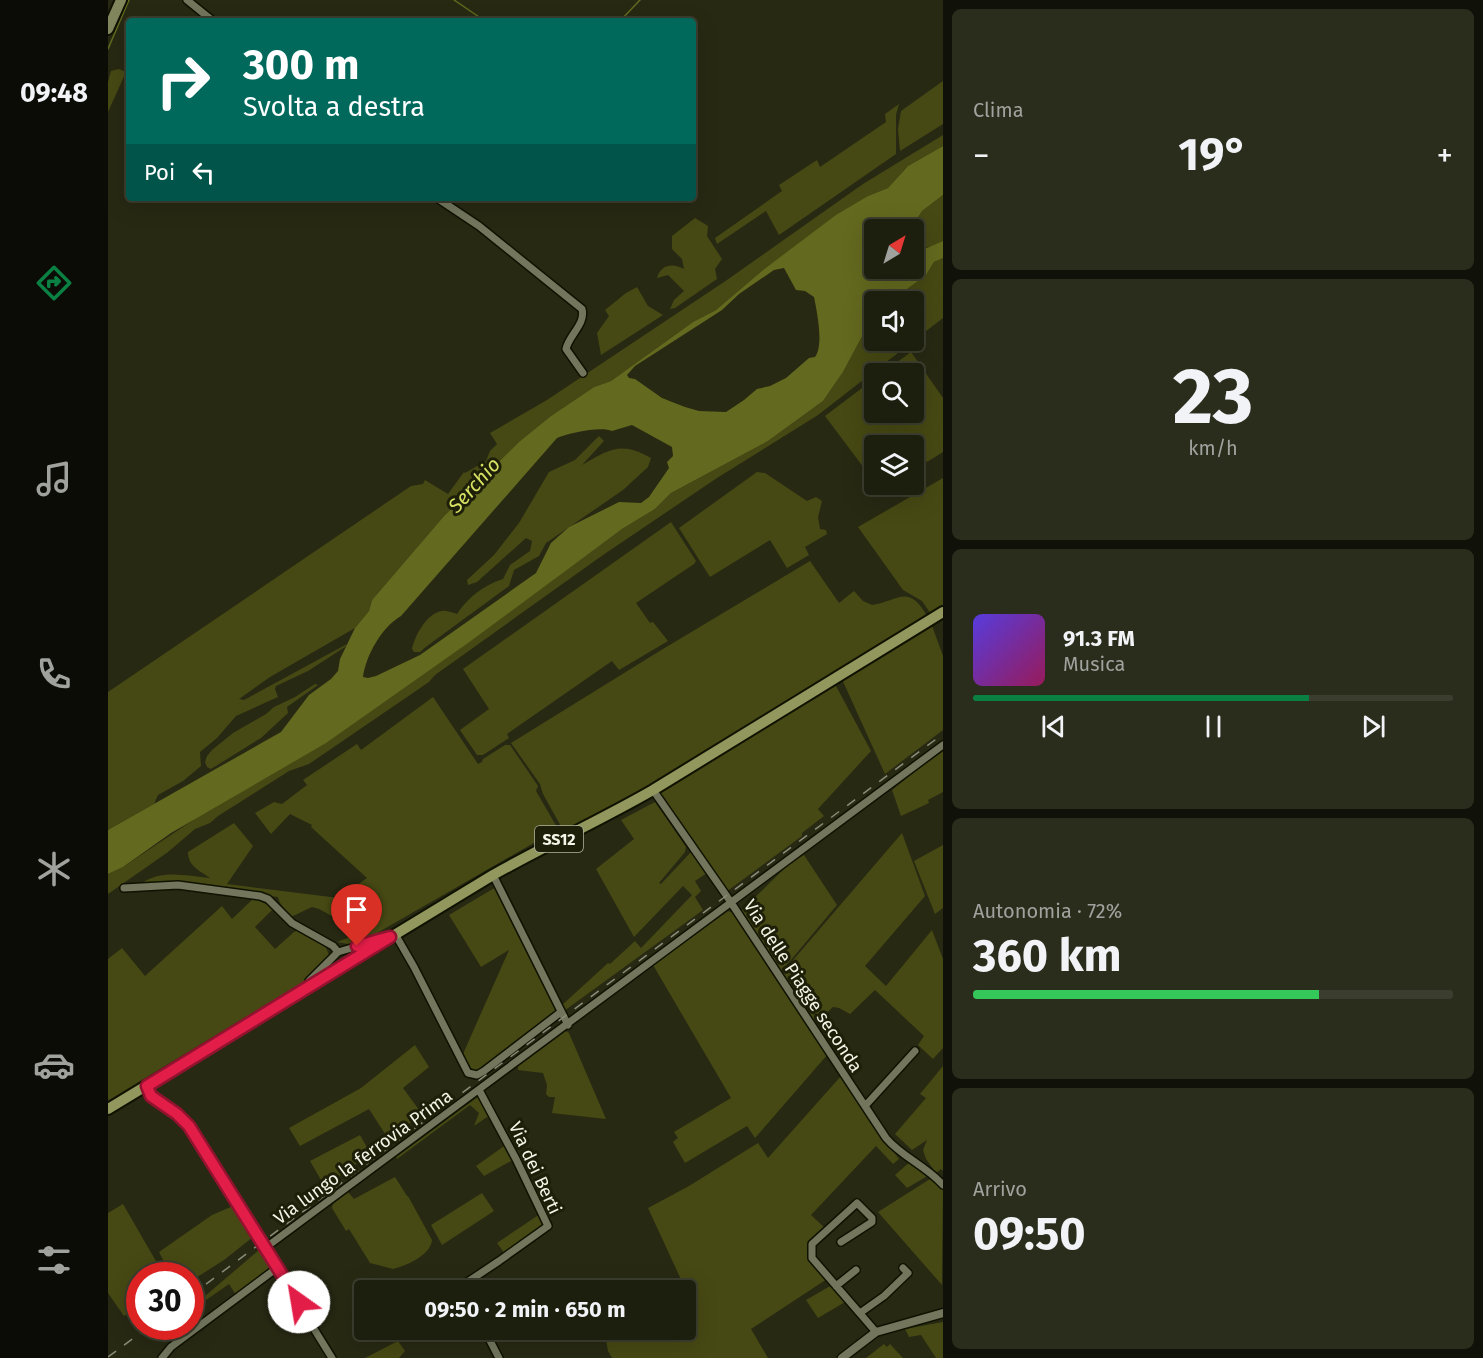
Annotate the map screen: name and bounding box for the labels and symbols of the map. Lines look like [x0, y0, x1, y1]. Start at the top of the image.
north arrow [864, 219, 924, 279]
water label: Serchio [442, 452, 505, 518]
road number: SS12 [535, 826, 583, 852]
pin [331, 884, 382, 946]
street label: Via delle Piagge seconda [739, 896, 867, 1076]
street label: Via lungo la ferrovia Prima [269, 1085, 457, 1229]
street label: Via dei Berti [504, 1118, 566, 1218]
speed limit sign: 30 [126, 1262, 204, 1340]
position arrow [267, 1270, 331, 1334]

